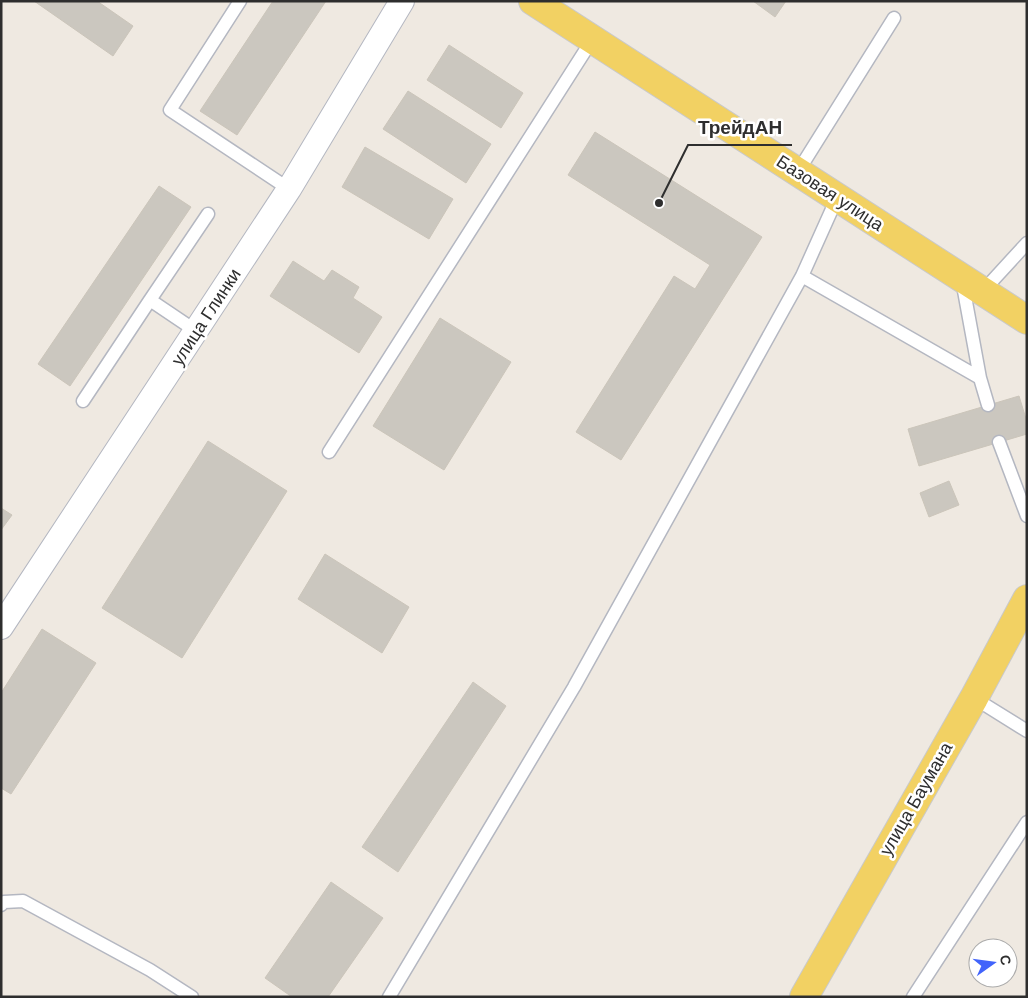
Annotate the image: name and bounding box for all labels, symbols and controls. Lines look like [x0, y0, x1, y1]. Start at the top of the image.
callout: ТрейдАН [688, 111, 792, 145]
text: ТрейдАН [698, 117, 782, 138]
street label: Базовая улица [773, 151, 888, 235]
street label: улица Глинки [167, 265, 245, 369]
street label: улица Баумана [876, 738, 957, 859]
north arrow [968, 938, 1018, 988]
text: С [997, 953, 1015, 967]

